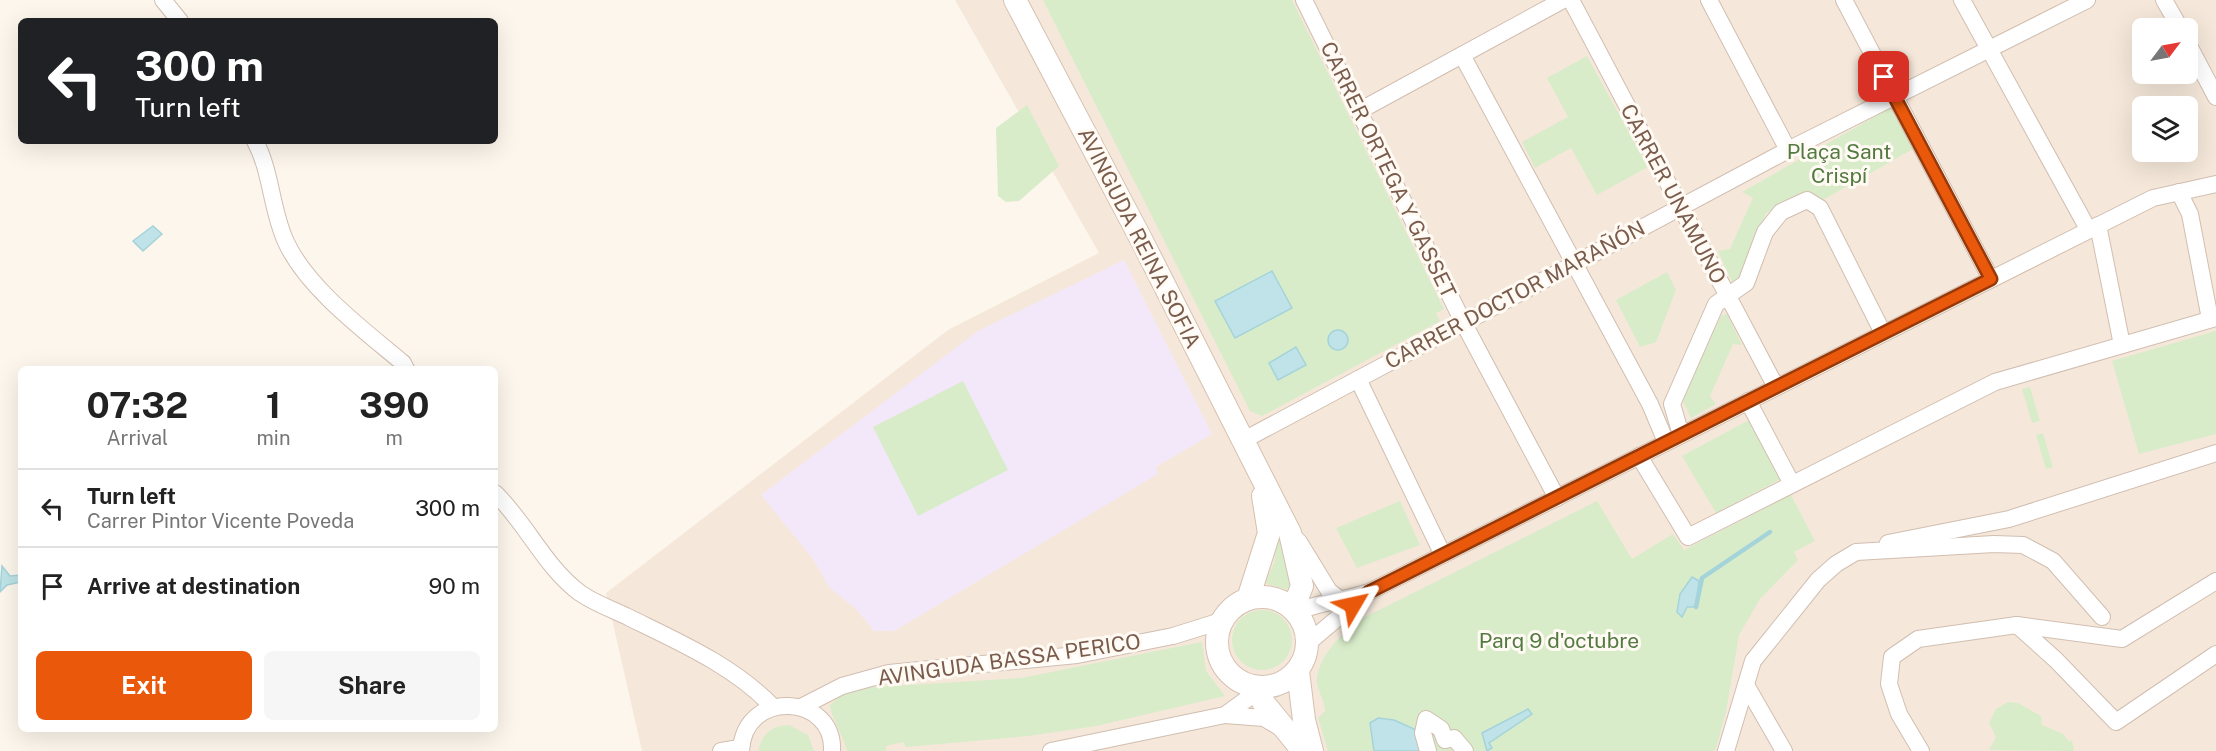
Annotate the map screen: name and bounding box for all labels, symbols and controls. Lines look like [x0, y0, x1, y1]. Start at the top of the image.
north arrow [2132, 18, 2198, 84]
map controls [2132, 18, 2198, 162]
street label: CARRER ORTEGA Y GASSET [1315, 38, 1462, 302]
text: 300 m [135, 41, 264, 90]
icon: left [36, 42, 114, 120]
pin [1858, 51, 1909, 102]
icon: arrive [1867, 60, 1900, 93]
text: Turn left [135, 91, 241, 123]
button: layers [2132, 96, 2198, 162]
street label: CARRER UNAMUNO [1615, 100, 1731, 288]
street label: AVINGUDA REINA SOFIA [1073, 123, 1206, 352]
park label: Plaça Sant Crispí [1787, 139, 1891, 188]
street label: CARRER DOCTOR MARAÑÓN [1381, 215, 1649, 374]
text: 07:32 [86, 384, 188, 426]
text: 1 [266, 384, 281, 426]
text: 390 [359, 384, 430, 426]
text: Arrival [106, 426, 168, 450]
text: min [257, 426, 290, 450]
text: m [386, 426, 403, 450]
text: Turn left [87, 483, 176, 509]
icon: left [36, 492, 69, 525]
text: 300 m [415, 495, 480, 521]
text: Carrer Pintor Vicente Poveda [87, 509, 354, 533]
icon: arrive [36, 570, 69, 603]
text: Arrive at destination [87, 573, 300, 599]
text: 90 m [429, 573, 480, 599]
position arrow [1321, 573, 1385, 637]
park label: Parq 9 d'octubre [1479, 628, 1639, 653]
street label: AVINGUDA BASSA PERICO [876, 629, 1142, 690]
button: Exit [36, 651, 252, 720]
button: Share [264, 651, 480, 720]

